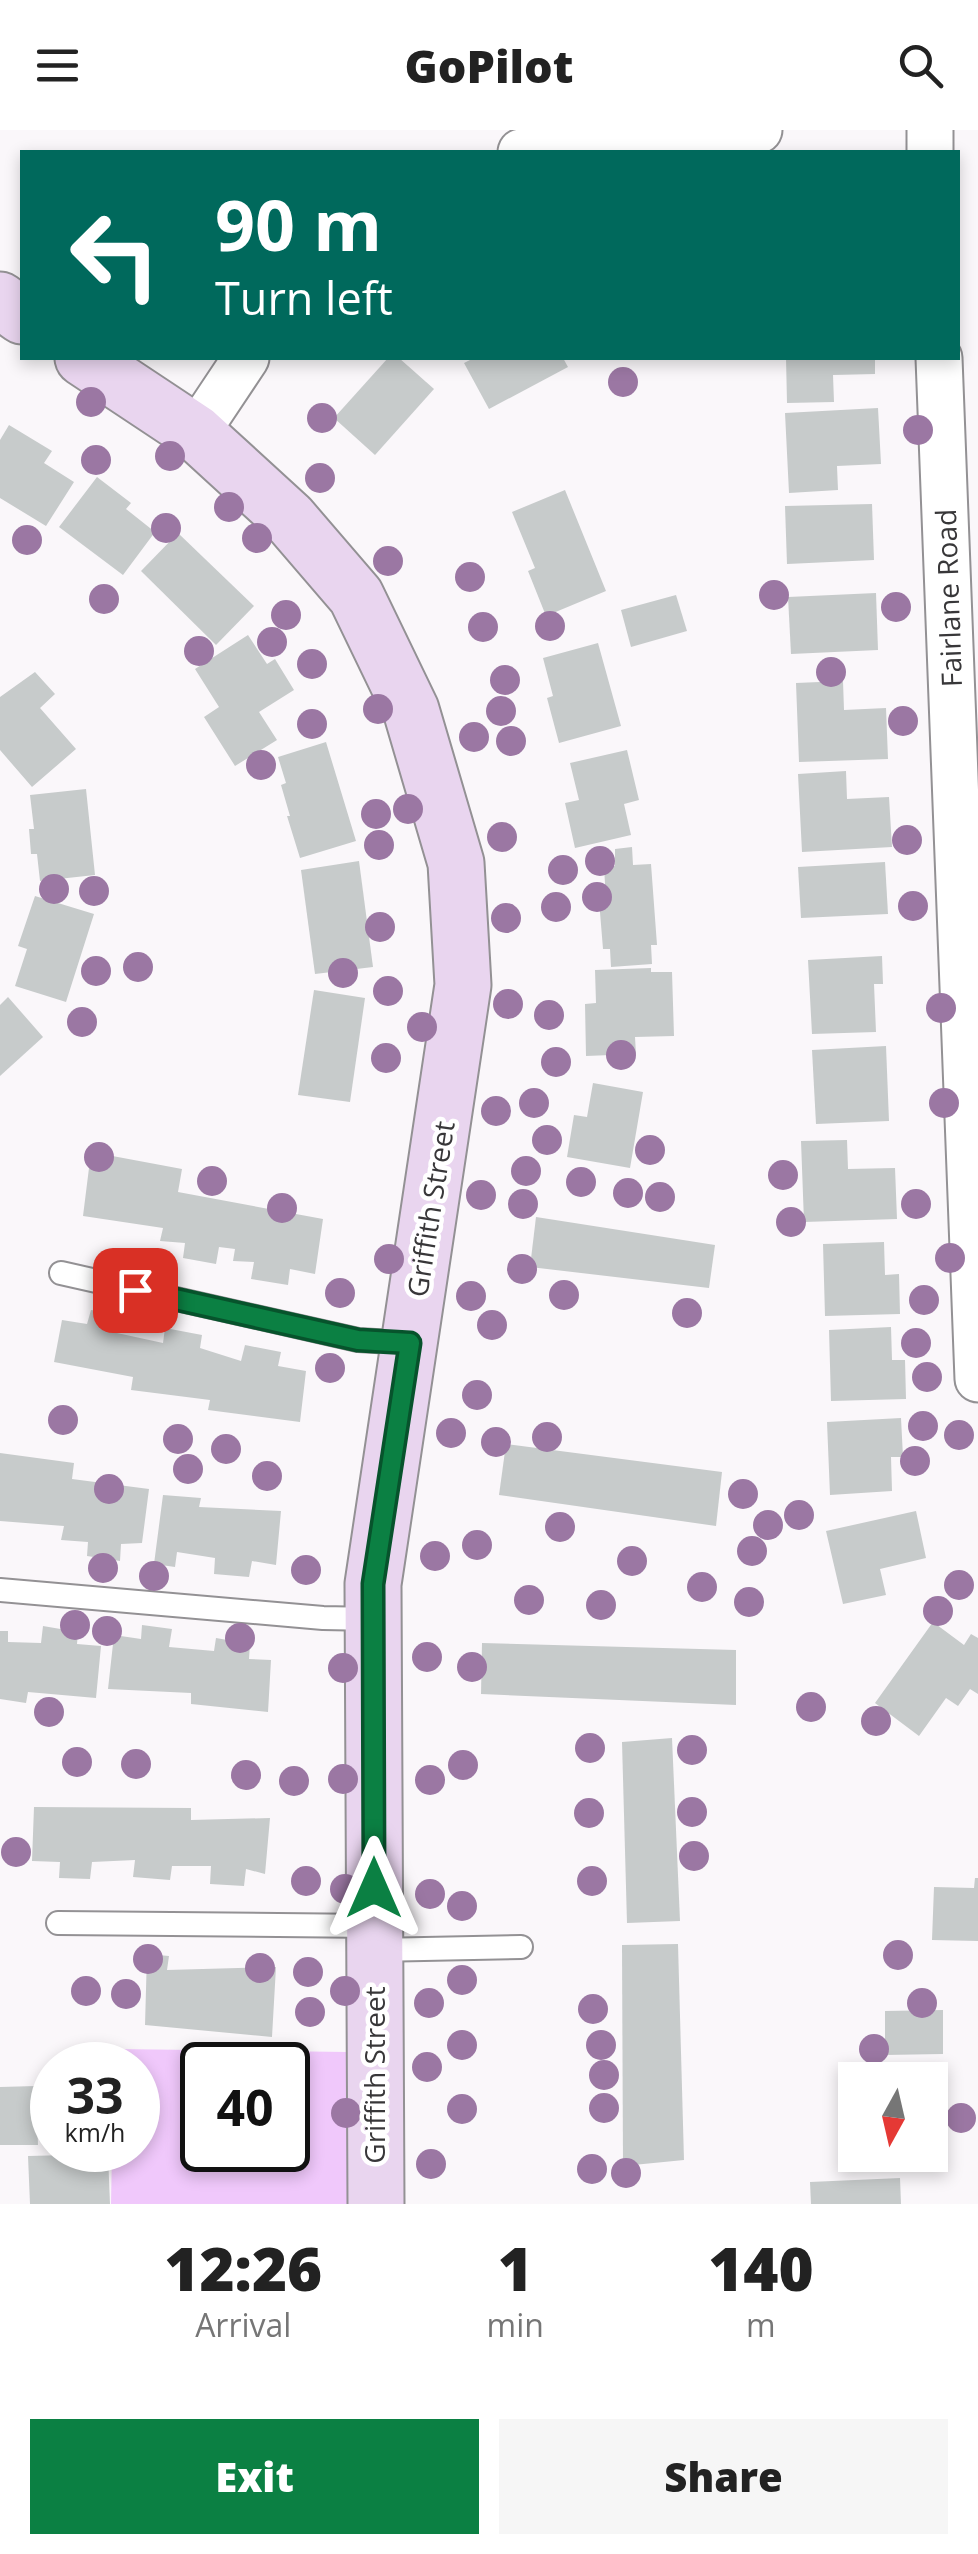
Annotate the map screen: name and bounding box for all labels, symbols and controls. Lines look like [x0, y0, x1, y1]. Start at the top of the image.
text: GoPilot [405, 35, 573, 96]
icon: menu [30, 38, 85, 93]
icon: search [893, 38, 948, 93]
text: 90 m [215, 176, 382, 272]
icon: left [50, 190, 180, 320]
text: Turn left [215, 267, 393, 328]
street label: Fairlane Road [926, 508, 970, 688]
street label: Griffith Street [397, 1118, 463, 1299]
pin [93, 1248, 178, 1333]
icon: arrive [108, 1263, 163, 1318]
position arrow [322, 1836, 426, 1940]
street label: Griffith Street [355, 1986, 393, 2164]
speed limit sign: 40 [180, 2042, 310, 2172]
text: 33 [66, 2061, 124, 2129]
north arrow [838, 2062, 948, 2172]
map controls [838, 2062, 948, 2172]
text: km/h [65, 2115, 125, 2149]
text: 12:26 [164, 2227, 322, 2309]
text: 1 [498, 2227, 533, 2309]
text: 140 [708, 2227, 814, 2309]
text: Arrival [195, 2303, 291, 2346]
text: min [487, 2303, 544, 2346]
text: m [746, 2303, 776, 2346]
button: Exit [30, 2419, 479, 2534]
button: Share [499, 2419, 948, 2534]

